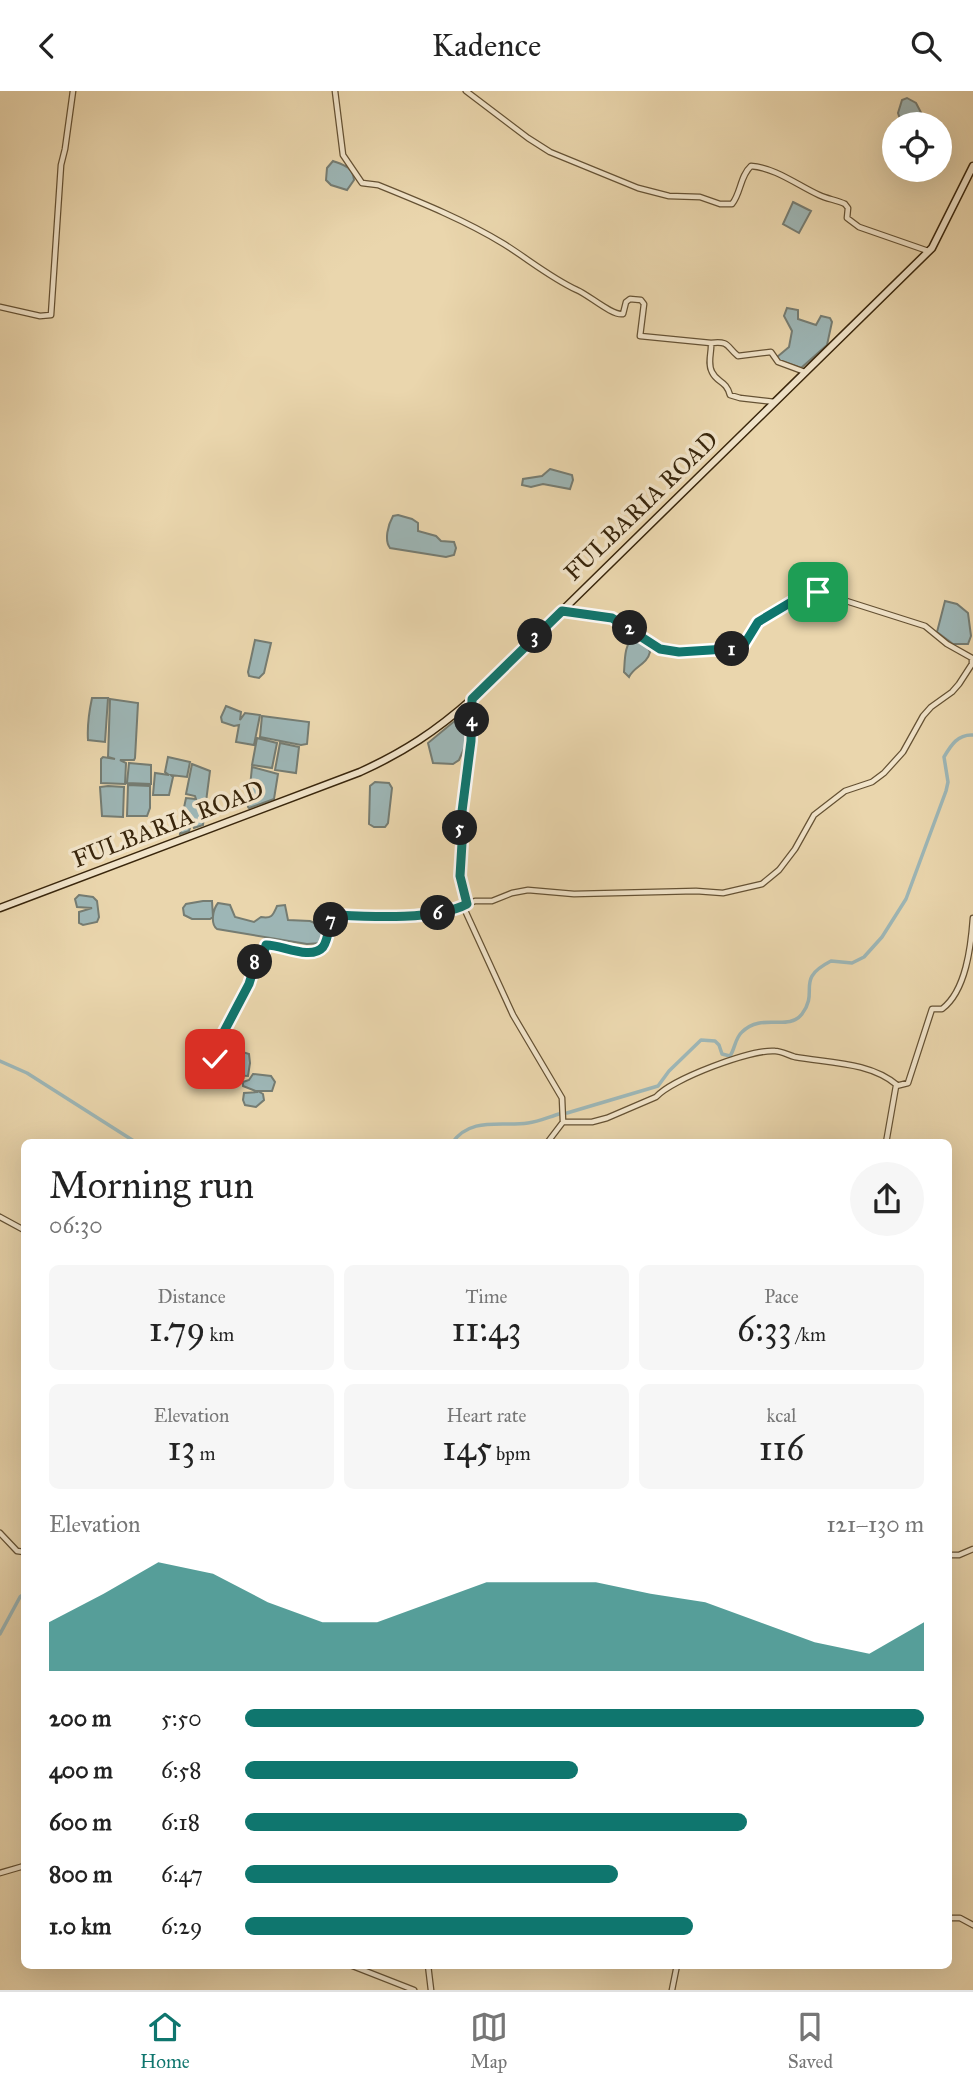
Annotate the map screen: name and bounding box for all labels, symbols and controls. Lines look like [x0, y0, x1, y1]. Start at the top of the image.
text: Kadence [432, 26, 541, 65]
icon: back [28, 27, 66, 65]
icon: search [907, 27, 945, 65]
map controls [882, 112, 952, 182]
button: locate [882, 112, 952, 182]
street label: FULBARIA ROAD [558, 425, 724, 587]
pin [788, 562, 848, 622]
icon: arrive [799, 573, 837, 611]
pin: 2 [612, 611, 648, 645]
text: 2 [625, 616, 634, 639]
pin: 3 [518, 619, 552, 653]
text: 3 [531, 624, 538, 647]
pin: 1 [714, 631, 750, 667]
text: 1 [728, 637, 735, 660]
pin: 4 [454, 703, 490, 737]
text: 4 [466, 708, 477, 731]
street label: FULBARIA ROAD [68, 774, 268, 874]
pin: 5 [442, 811, 477, 845]
text: 5 [455, 816, 464, 839]
pin: 6 [420, 895, 456, 931]
text: 6 [433, 901, 442, 924]
pin: 7 [314, 903, 348, 937]
text: 7 [325, 908, 336, 931]
pin: 8 [238, 945, 272, 979]
text: 8 [249, 950, 260, 973]
pin [185, 1029, 245, 1089]
icon: check [196, 1040, 234, 1078]
text: Morning run [49, 1162, 254, 1208]
button: share [850, 1162, 924, 1236]
text: 06:30 [49, 1211, 103, 1239]
text: Distance [157, 1285, 226, 1308]
text: Time [465, 1285, 508, 1308]
text: Pace [764, 1285, 799, 1308]
text: 1.79 [149, 1308, 205, 1351]
text: 11:43 [452, 1308, 521, 1351]
text: 6:33 [737, 1308, 792, 1351]
text: km [205, 1323, 234, 1346]
text: /km [792, 1323, 826, 1346]
text: Elevation [154, 1404, 229, 1427]
text: Heart rate [447, 1404, 526, 1427]
text: kcal [767, 1404, 796, 1427]
text: 13 [168, 1427, 195, 1470]
text: 145 [442, 1427, 492, 1470]
text: 116 [759, 1427, 804, 1470]
text: m [195, 1442, 215, 1465]
text: bpm [492, 1442, 531, 1465]
text: Elevation [49, 1510, 140, 1538]
text: 121–130 m [826, 1510, 924, 1538]
text: 200 m [49, 1704, 111, 1732]
text: 5:50 [161, 1704, 202, 1732]
text: 400 m [49, 1756, 113, 1784]
text: 6:58 [161, 1756, 202, 1784]
text: 600 m [49, 1808, 112, 1836]
text: 6:18 [161, 1808, 200, 1836]
text: 800 m [49, 1860, 112, 1888]
text: 6:47 [161, 1860, 203, 1888]
text: 1.0 km [49, 1912, 111, 1940]
text: 6:29 [161, 1912, 202, 1940]
tab: Home [140, 2008, 190, 2073]
tab: Map [470, 2008, 508, 2073]
tab: Saved [788, 2008, 833, 2073]

